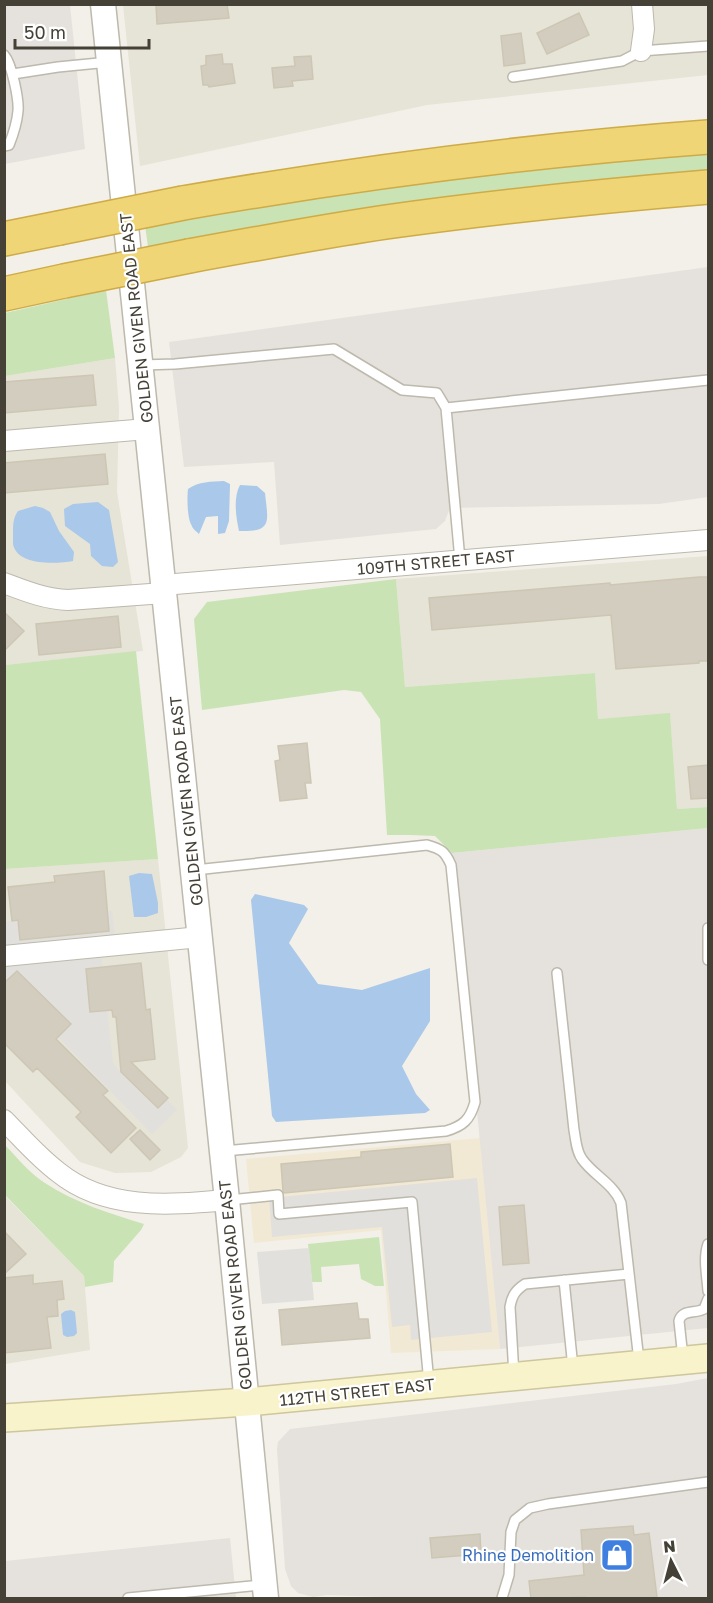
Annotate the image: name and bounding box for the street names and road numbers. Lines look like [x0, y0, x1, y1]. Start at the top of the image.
street label: GOLDEN GIVEN ROAD EAST [115, 212, 157, 424]
street label: 109TH STREET EAST [356, 545, 516, 579]
street label: GOLDEN GIVEN ROAD EAST [165, 695, 207, 907]
street label: GOLDEN GIVEN ROAD EAST [214, 1179, 256, 1391]
street label: 112TH STREET EAST [279, 1374, 436, 1410]

